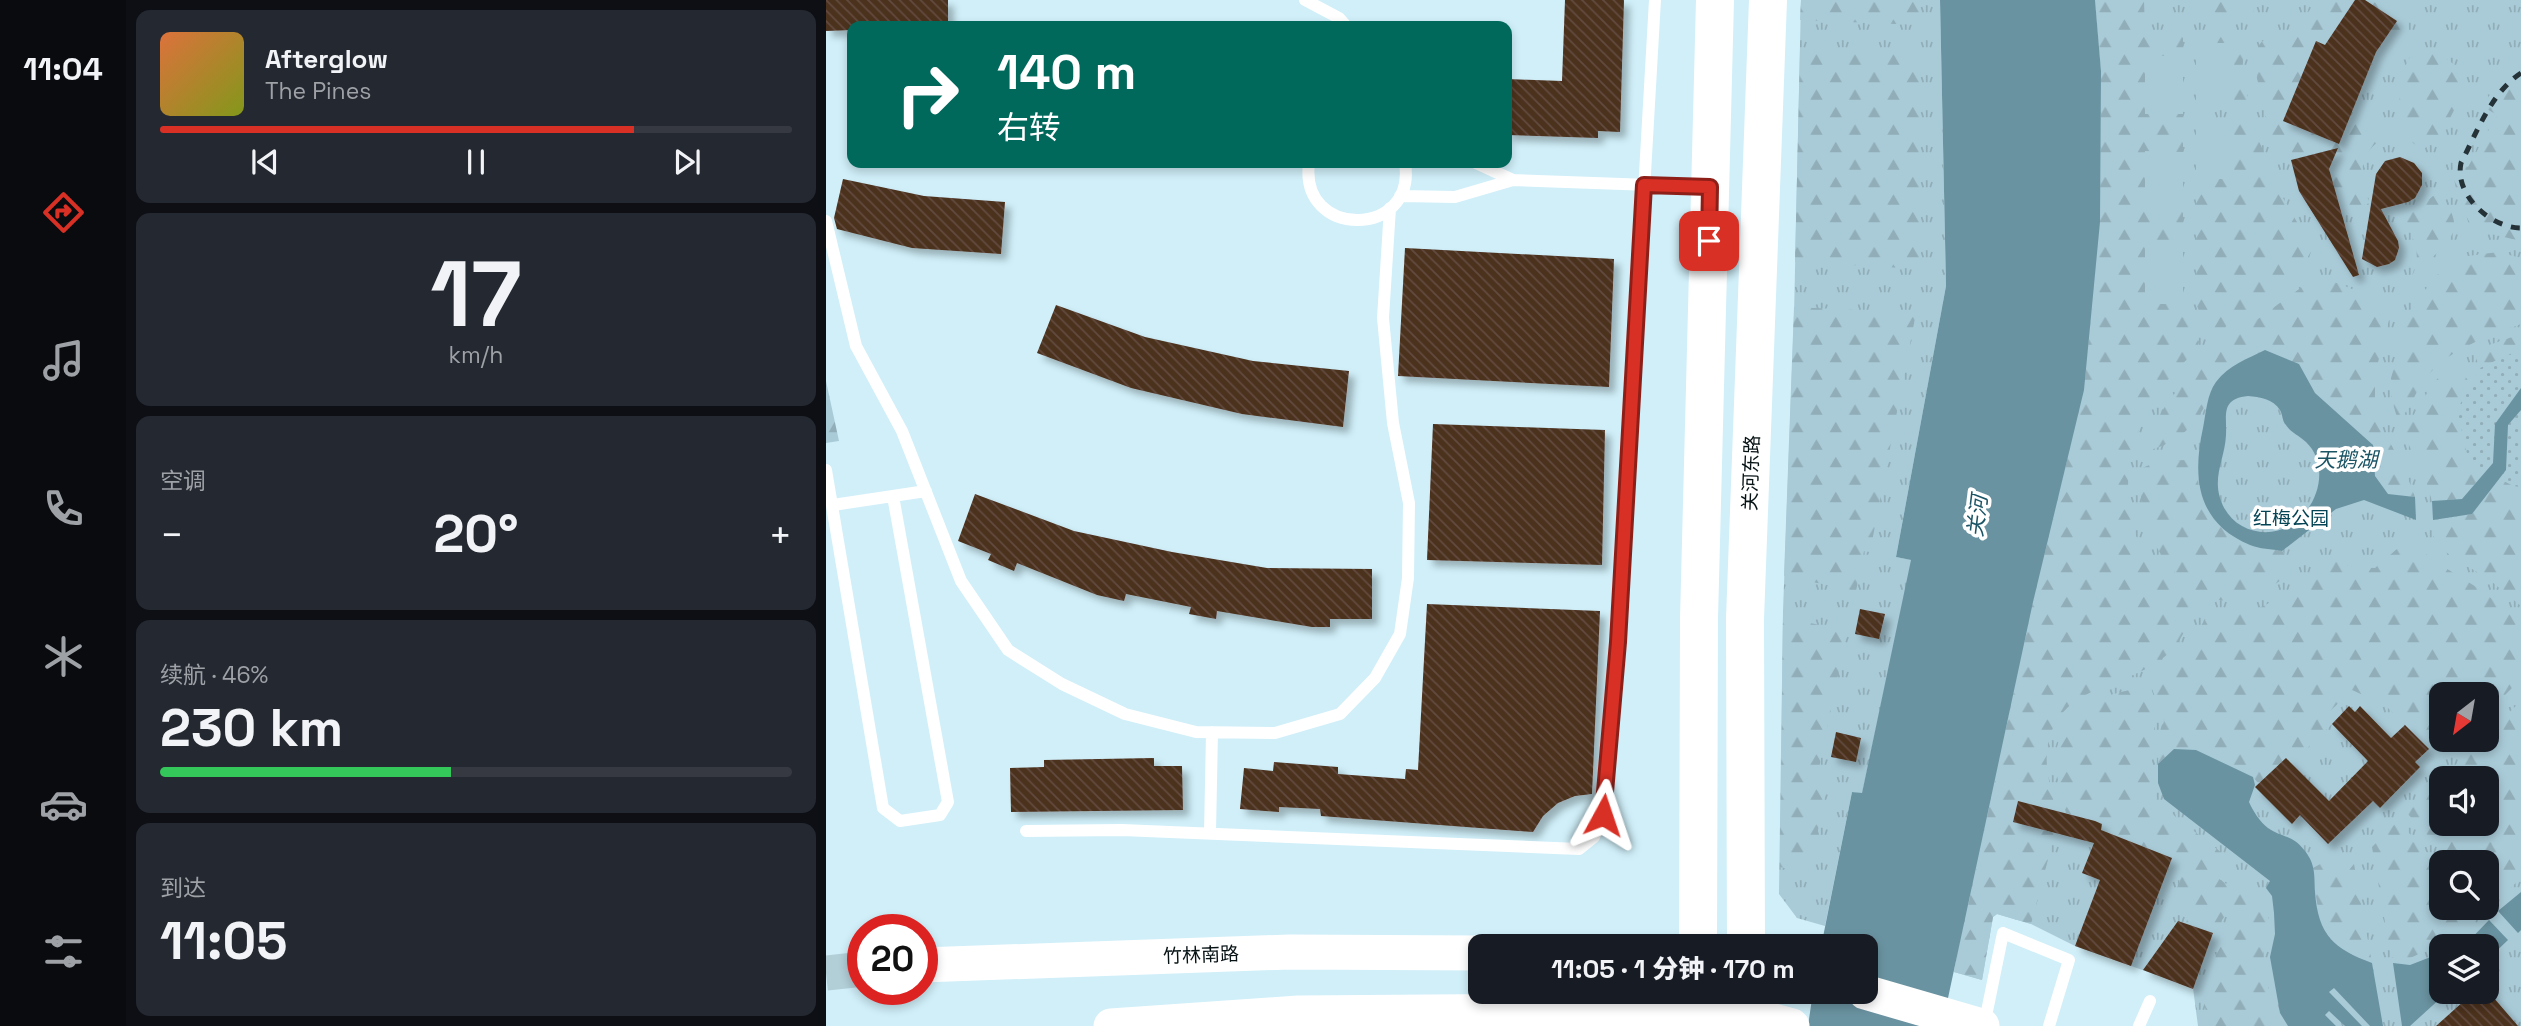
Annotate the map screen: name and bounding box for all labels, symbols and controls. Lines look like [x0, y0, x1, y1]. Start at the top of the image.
text: 140 m [997, 41, 1136, 103]
text: Afterglow [265, 42, 388, 76]
text: 11:04 [23, 49, 103, 89]
icon: right [882, 49, 973, 140]
text: The Pines [265, 76, 371, 106]
text: 右转 [997, 108, 1061, 148]
icon: previous [246, 143, 284, 181]
icon: pause [457, 143, 495, 181]
icon: next [668, 143, 706, 181]
icon: directions [39, 188, 88, 237]
pin [1679, 211, 1739, 271]
icon: arrive [1690, 222, 1728, 260]
text: 17 [430, 236, 522, 353]
icon: music [39, 336, 88, 385]
text: km/h [449, 340, 503, 370]
street label: 关河东路 [1737, 435, 1765, 511]
water label: 天鹅湖 [2315, 446, 2380, 473]
text: 空调 [160, 466, 206, 496]
icon: phone [39, 484, 88, 533]
water label: 关河 [1961, 490, 1993, 538]
text: 20° [433, 501, 519, 567]
park label: 红梅公园 [2253, 506, 2329, 531]
text: − [160, 511, 184, 559]
text: + [768, 511, 792, 559]
icon: climate [39, 632, 88, 681]
text: 续航 · 46% [160, 660, 268, 690]
north arrow [2429, 682, 2499, 752]
map controls [2429, 682, 2499, 1004]
text: 230 km [160, 695, 343, 761]
button: sound [2429, 766, 2499, 836]
position arrow [1566, 778, 1640, 852]
icon: car [39, 780, 88, 829]
button: search [2429, 850, 2499, 920]
text: 到达 [160, 873, 206, 903]
text: 11:05 [160, 908, 287, 974]
speed limit sign: 20 [847, 914, 938, 1005]
icon: filters [39, 927, 88, 976]
button: layers [2429, 934, 2499, 1004]
street label: 竹林南路 [1163, 941, 1239, 969]
text: 11:05 · 1 分钟 · 170 m [1551, 952, 1795, 986]

